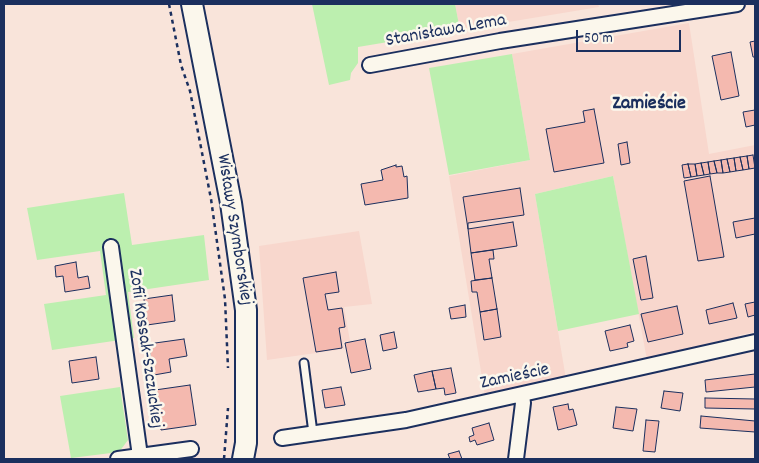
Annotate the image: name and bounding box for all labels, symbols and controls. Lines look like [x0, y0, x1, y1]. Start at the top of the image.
street label: Stanisława Lema [384, 10, 508, 54]
scale bar [579, 20, 684, 52]
text: 50 m [584, 28, 613, 50]
district label: Zamieście [612, 93, 686, 117]
street label: Wisławy Szymborskiej [210, 153, 256, 307]
street label: Zofii Kossak-Szczuckiej [122, 268, 166, 430]
street label: Zamieście [478, 360, 552, 396]

